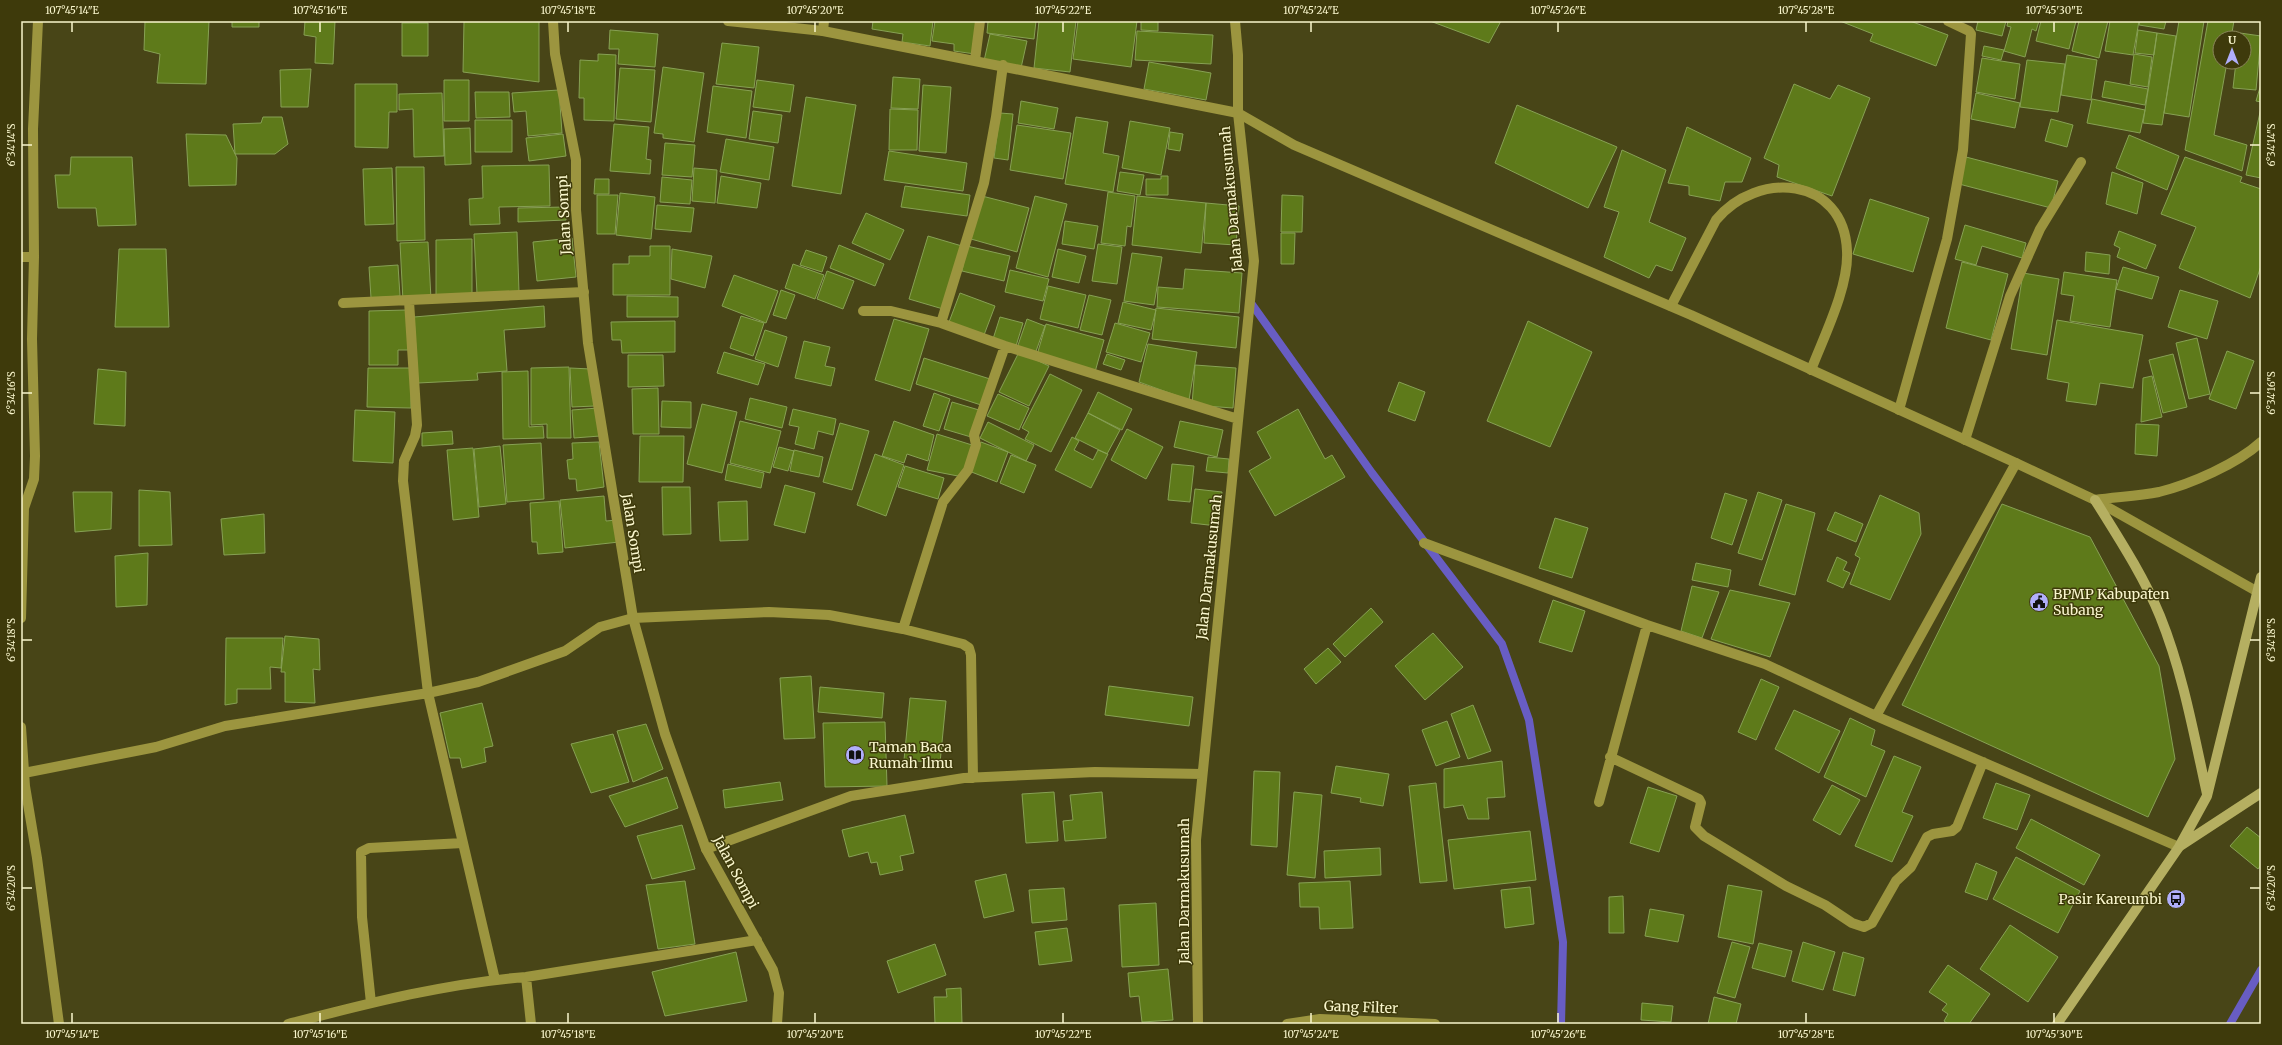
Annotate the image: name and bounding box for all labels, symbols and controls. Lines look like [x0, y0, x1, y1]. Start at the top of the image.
text: 107°45'14"E [45, 4, 99, 17]
text: 107°45'16"E [293, 4, 348, 17]
text: 107°45'18"E [541, 4, 596, 17]
text: 107°45'20"E [787, 4, 844, 17]
text: 107°45'22"E [1035, 4, 1092, 17]
text: 107°45'24"E [1283, 4, 1339, 17]
text: 107°45'26"E [1530, 4, 1587, 17]
text: 107°45'28"E [1778, 4, 1835, 17]
text: 107°45'30"E [2026, 4, 2083, 17]
north arrow [2212, 30, 2252, 70]
text: U [2228, 33, 2237, 47]
text: 6°34'14"S [5, 123, 18, 166]
text: 6°34'14"S [2265, 123, 2278, 166]
street label: Jalan Darmakusumah [1216, 125, 1246, 274]
street label: Jalan Sompi [553, 174, 575, 257]
text: 6°34'16"S [5, 371, 18, 415]
text: 6°34'16"S [2265, 371, 2278, 415]
street label: Jalan Sompi [618, 491, 648, 574]
street label: Jalan Darmakusumah [1192, 493, 1226, 642]
place label: BPMP Kabupaten Subang [2053, 585, 2169, 619]
public building icon: BPMP Kabupaten Subang [2028, 591, 2050, 613]
text: 6°34'18"S [5, 618, 18, 662]
text: 6°34'18"S [2265, 618, 2278, 662]
place label: Taman Baca Rumah Ilmu [869, 738, 953, 772]
library icon: Taman Baca Rumah Ilmu [844, 744, 866, 766]
street label: Jalan Darmakusumah [1175, 818, 1193, 965]
street label: Jalan Sompi [709, 831, 763, 912]
text: 6°34'20"S [5, 865, 18, 911]
text: 6°34'20"S [2265, 865, 2278, 911]
bus stop icon: Pasir Kareumbi [2165, 888, 2187, 910]
place label: Pasir Kareumbi [2059, 890, 2162, 908]
street label: Gang Filter [1324, 997, 1398, 1017]
text: 107°45'14"E [45, 1028, 99, 1041]
text: 107°45'16"E [293, 1028, 348, 1041]
text: 107°45'18"E [541, 1028, 596, 1041]
text: 107°45'20"E [787, 1028, 844, 1041]
text: 107°45'22"E [1035, 1028, 1092, 1041]
text: 107°45'24"E [1283, 1028, 1339, 1041]
text: 107°45'26"E [1530, 1028, 1587, 1041]
text: 107°45'28"E [1778, 1028, 1835, 1041]
text: 107°45'30"E [2026, 1028, 2083, 1041]

